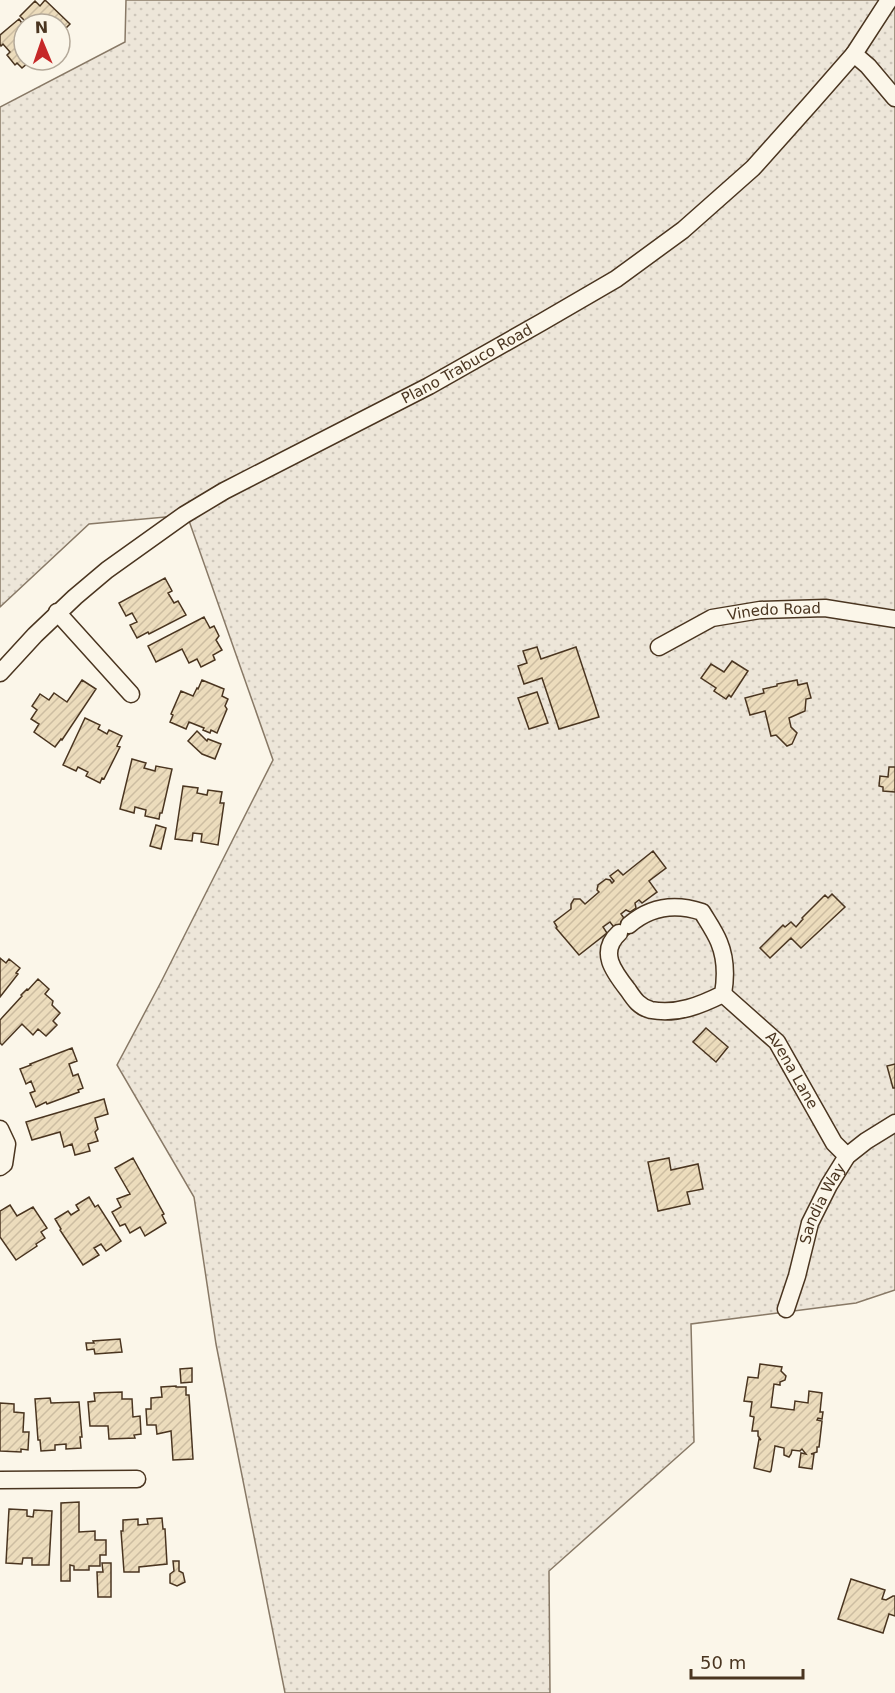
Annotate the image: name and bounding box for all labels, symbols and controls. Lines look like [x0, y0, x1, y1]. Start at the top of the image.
north arrow [12, 12, 72, 72]
text: N [34, 18, 49, 37]
street label: Plano Trabuco Road [398, 320, 535, 408]
street label: Vinedo Road [726, 599, 821, 624]
street label: Avena Lane [762, 1027, 822, 1112]
street label: Sandia Way [796, 1160, 849, 1246]
scale bar [691, 1642, 804, 1680]
text: 50 m [700, 1652, 746, 1673]

